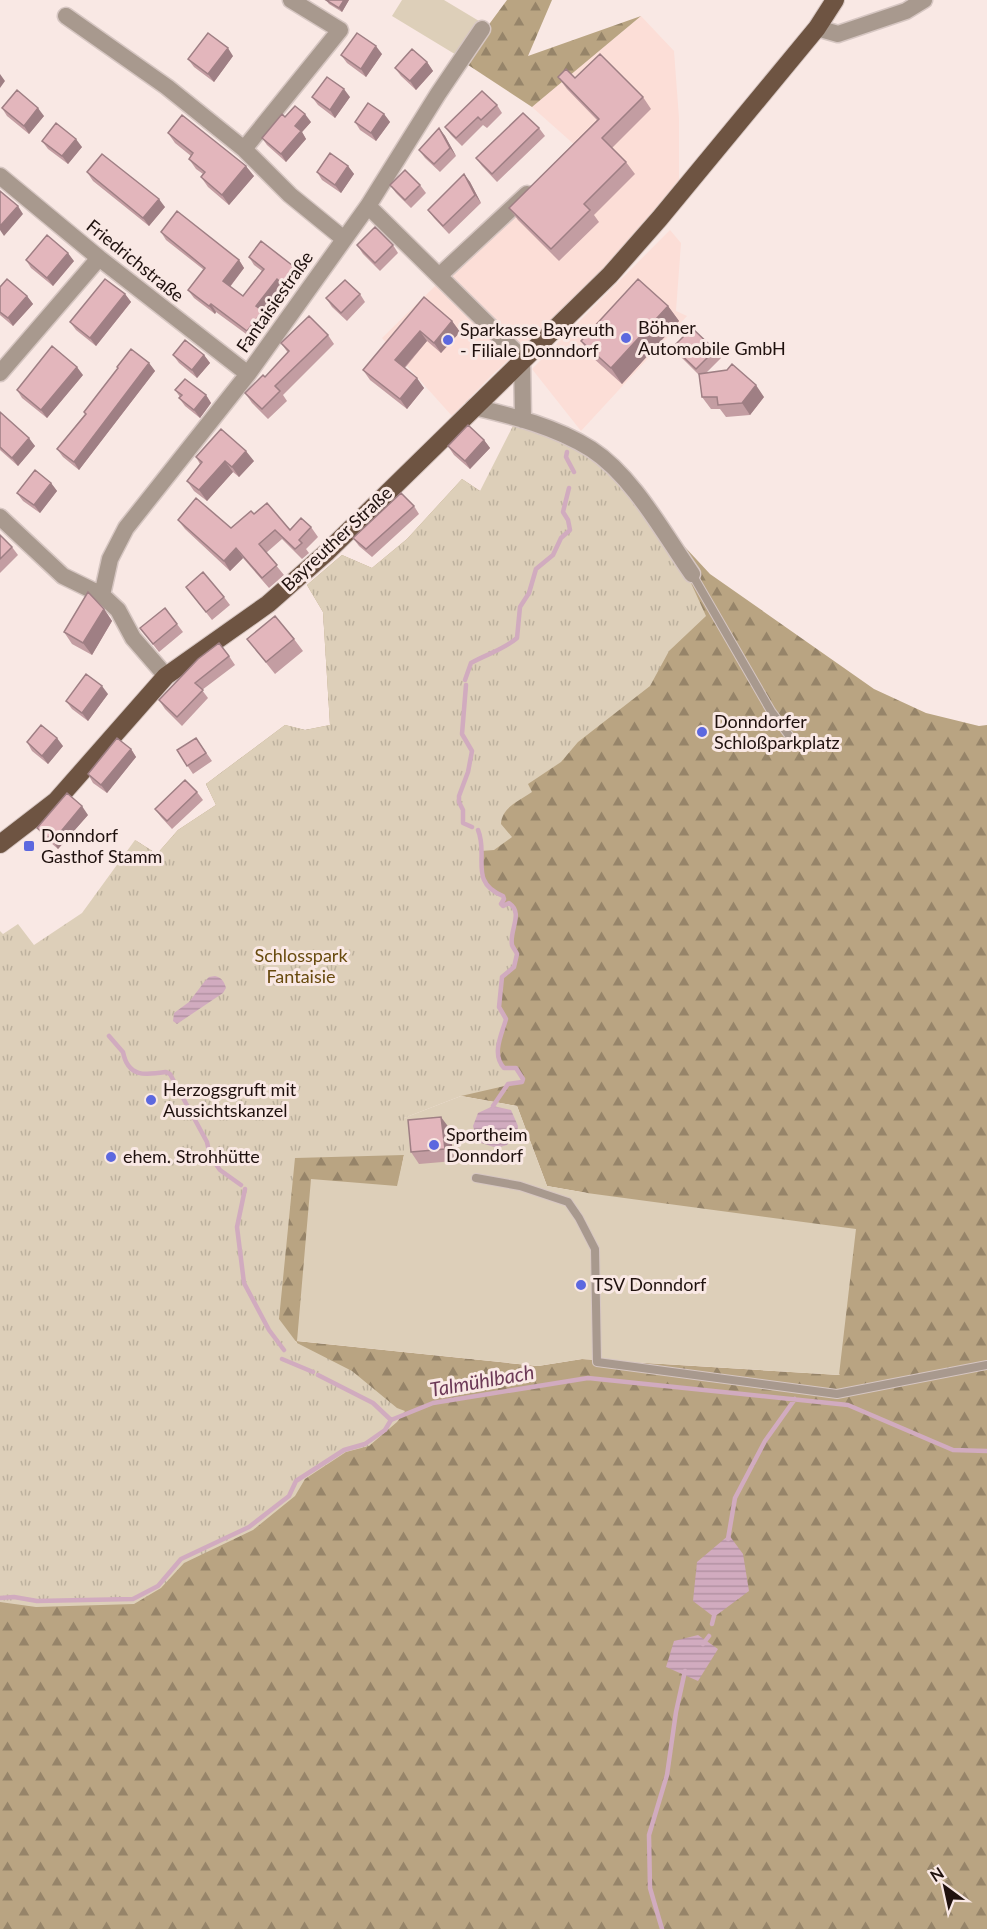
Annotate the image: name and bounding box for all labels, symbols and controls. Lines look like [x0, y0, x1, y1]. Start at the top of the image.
street label: Friedrichstraße [82, 214, 189, 306]
street label: Fantaisiestraße [231, 247, 317, 356]
place label: Böhner Automobile GmbH [638, 316, 786, 359]
place label: Sparkasse Bayreuth - Filiale Donndorf [460, 318, 615, 361]
marker: Böhner Automobile GmbH [619, 331, 633, 345]
marker: Sparkasse Bayreuth - Filiale Donndorf [441, 333, 455, 347]
street label: Bayreuther Straße [276, 481, 396, 595]
place label: Donndorfer Schloßparkplatz [714, 710, 840, 753]
marker: Donndorfer Schloßparkplatz [695, 725, 709, 739]
place label: Donndorf Gasthof Stamm [41, 824, 162, 867]
marker: Donndorf Gasthof Stamm [22, 839, 36, 853]
park label: Schlosspark Fantaisie [254, 944, 348, 987]
place label: Herzogsgruft mit Aussichtskanzel [163, 1078, 297, 1121]
marker: Herzogsgruft mit Aussichtskanzel [144, 1093, 158, 1107]
place label: Sportheim Donndorf [446, 1123, 528, 1166]
marker: Sportheim Donndorf [427, 1138, 441, 1152]
place label: ehem. Strohhütte [123, 1145, 260, 1167]
marker: ehem. Strohhütte [104, 1150, 118, 1164]
place label: TSV Donndorf [593, 1273, 707, 1295]
marker: TSV Donndorf [574, 1278, 588, 1292]
water label: Talmühlbach [428, 1359, 536, 1401]
north arrow [915, 1857, 975, 1917]
text: N [926, 1863, 947, 1885]

